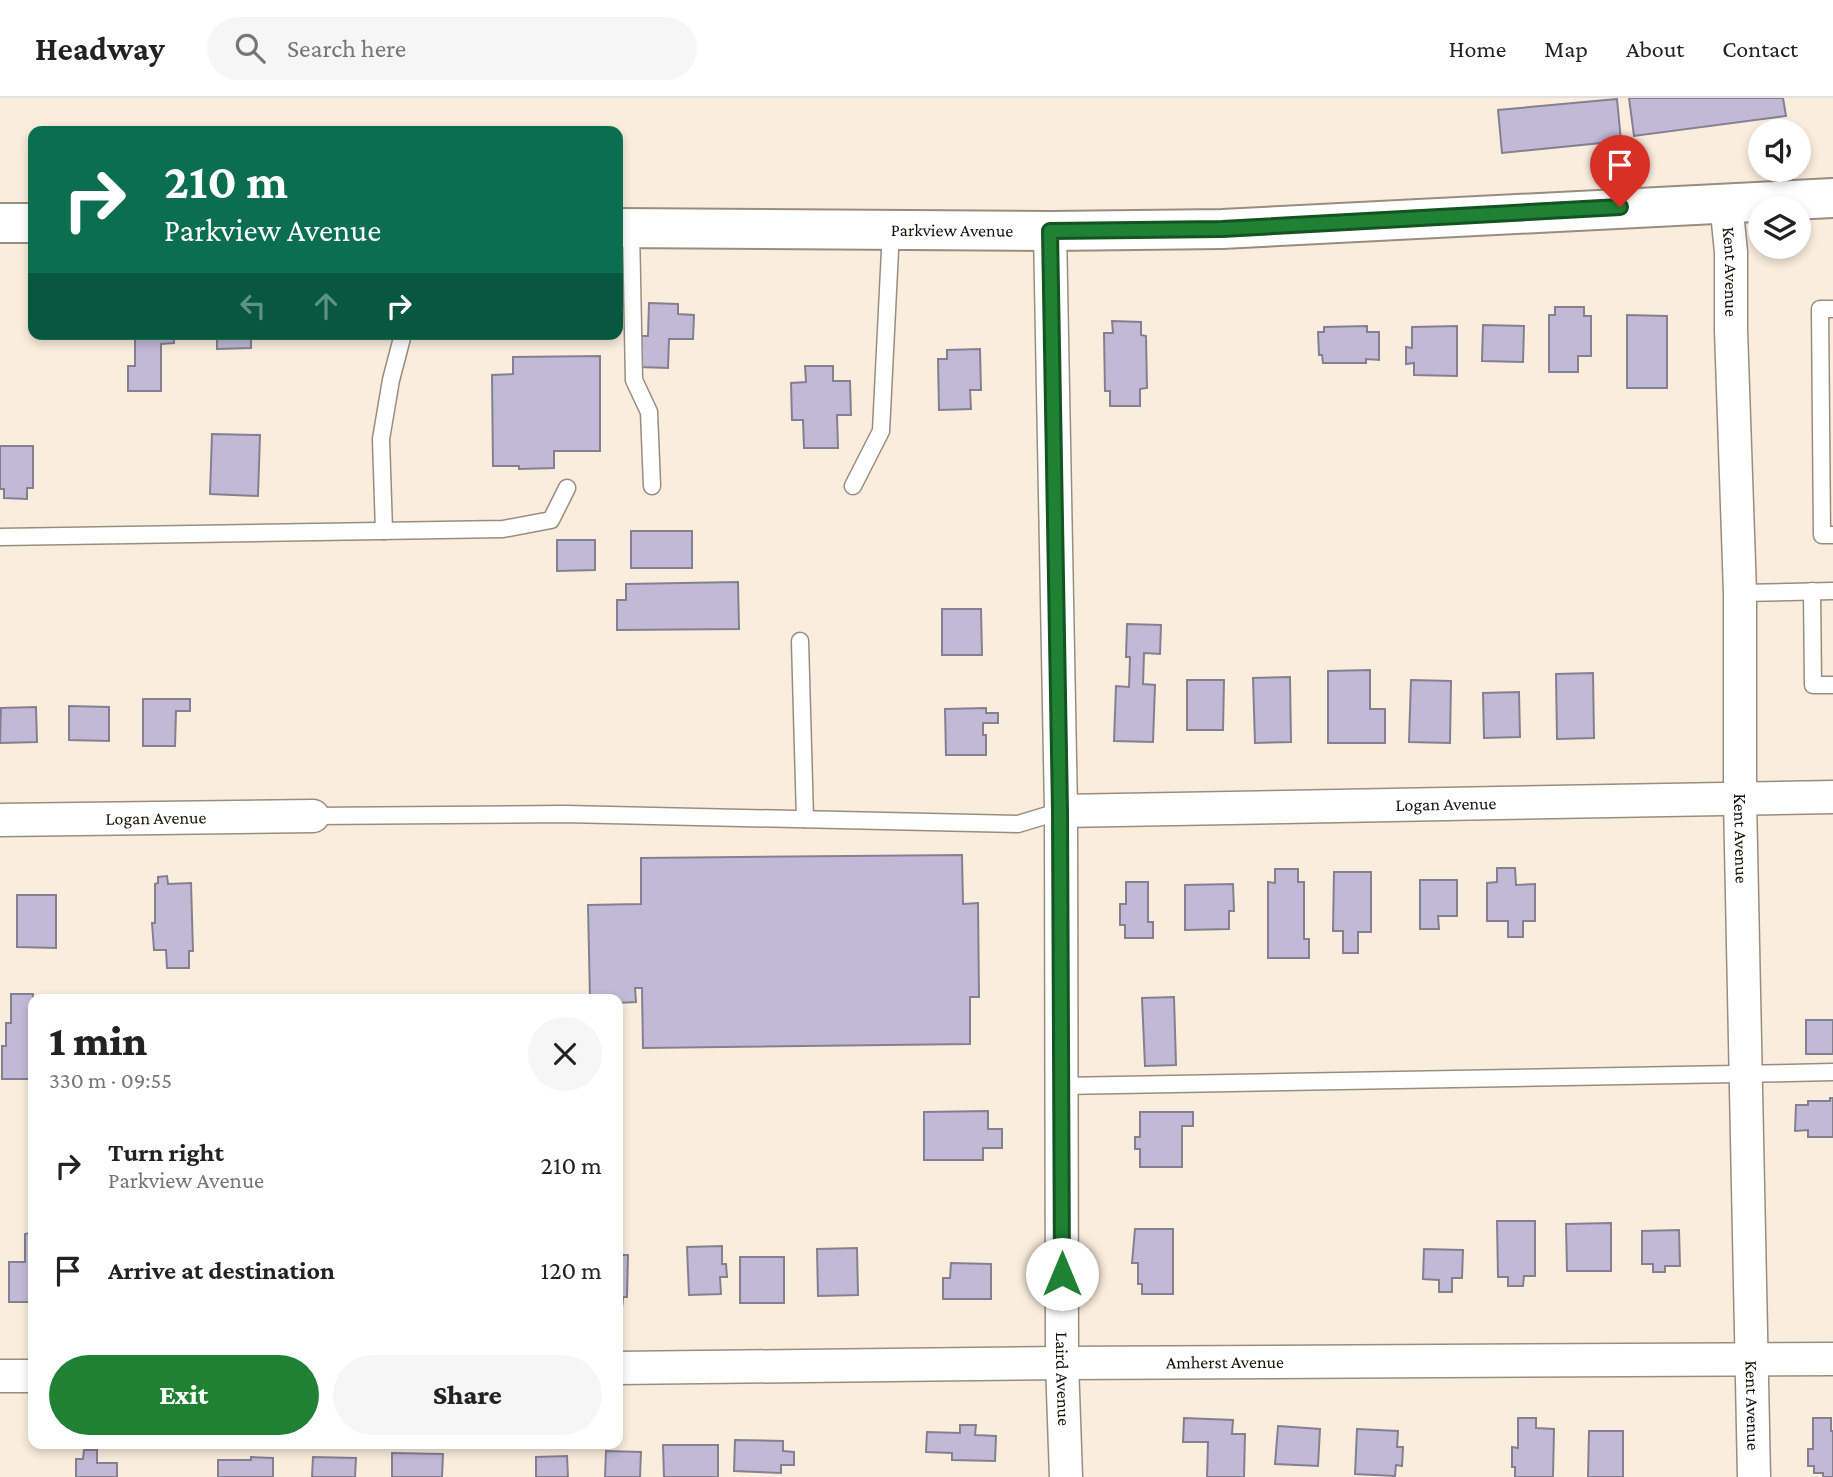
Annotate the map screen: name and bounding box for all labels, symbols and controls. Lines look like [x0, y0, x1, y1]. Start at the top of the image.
search box [207, 17, 697, 80]
icon: search [231, 29, 269, 67]
text: Headway [35, 30, 165, 67]
text: Search here [287, 34, 406, 63]
text: Home [1449, 35, 1506, 62]
text: Map [1544, 35, 1588, 62]
text: About [1626, 35, 1684, 62]
text: Contact [1722, 35, 1798, 62]
map controls [1748, 119, 1811, 259]
button: sound [1748, 119, 1811, 182]
pin [1590, 135, 1650, 207]
icon: arrive [1601, 146, 1639, 184]
icon: right [49, 154, 140, 245]
text: 210 m [164, 154, 288, 209]
button: layers [1748, 196, 1811, 259]
text: Parkview Avenue [164, 212, 381, 248]
street label: Parkview Avenue [891, 220, 1013, 241]
street label: Kent Avenue [1719, 226, 1741, 317]
icon: left [234, 287, 272, 325]
icon: ahead [307, 287, 345, 325]
icon: right [380, 287, 418, 325]
street label: Logan Avenue [1395, 793, 1497, 815]
street label: Kent Avenue [1730, 794, 1752, 884]
street label: Logan Avenue [105, 807, 207, 829]
text: 1 min [49, 1017, 147, 1064]
button: close [528, 1017, 602, 1091]
text: 330 m · 09:55 [49, 1067, 172, 1093]
text: Turn right [108, 1138, 224, 1167]
icon: right [49, 1147, 87, 1185]
text: 210 m [541, 1151, 602, 1180]
text: Parkview Avenue [108, 1167, 264, 1193]
position arrow [1025, 1237, 1099, 1311]
icon: arrive [49, 1252, 87, 1290]
text: Arrive at destination [108, 1256, 335, 1285]
text: 120 m [541, 1256, 602, 1285]
street label: Laird Avenue [1052, 1332, 1074, 1426]
street label: Amherst Avenue [1166, 1352, 1284, 1372]
button: Exit [49, 1355, 319, 1435]
button: Share [333, 1355, 602, 1435]
street label: Kent Avenue [1742, 1360, 1763, 1451]

